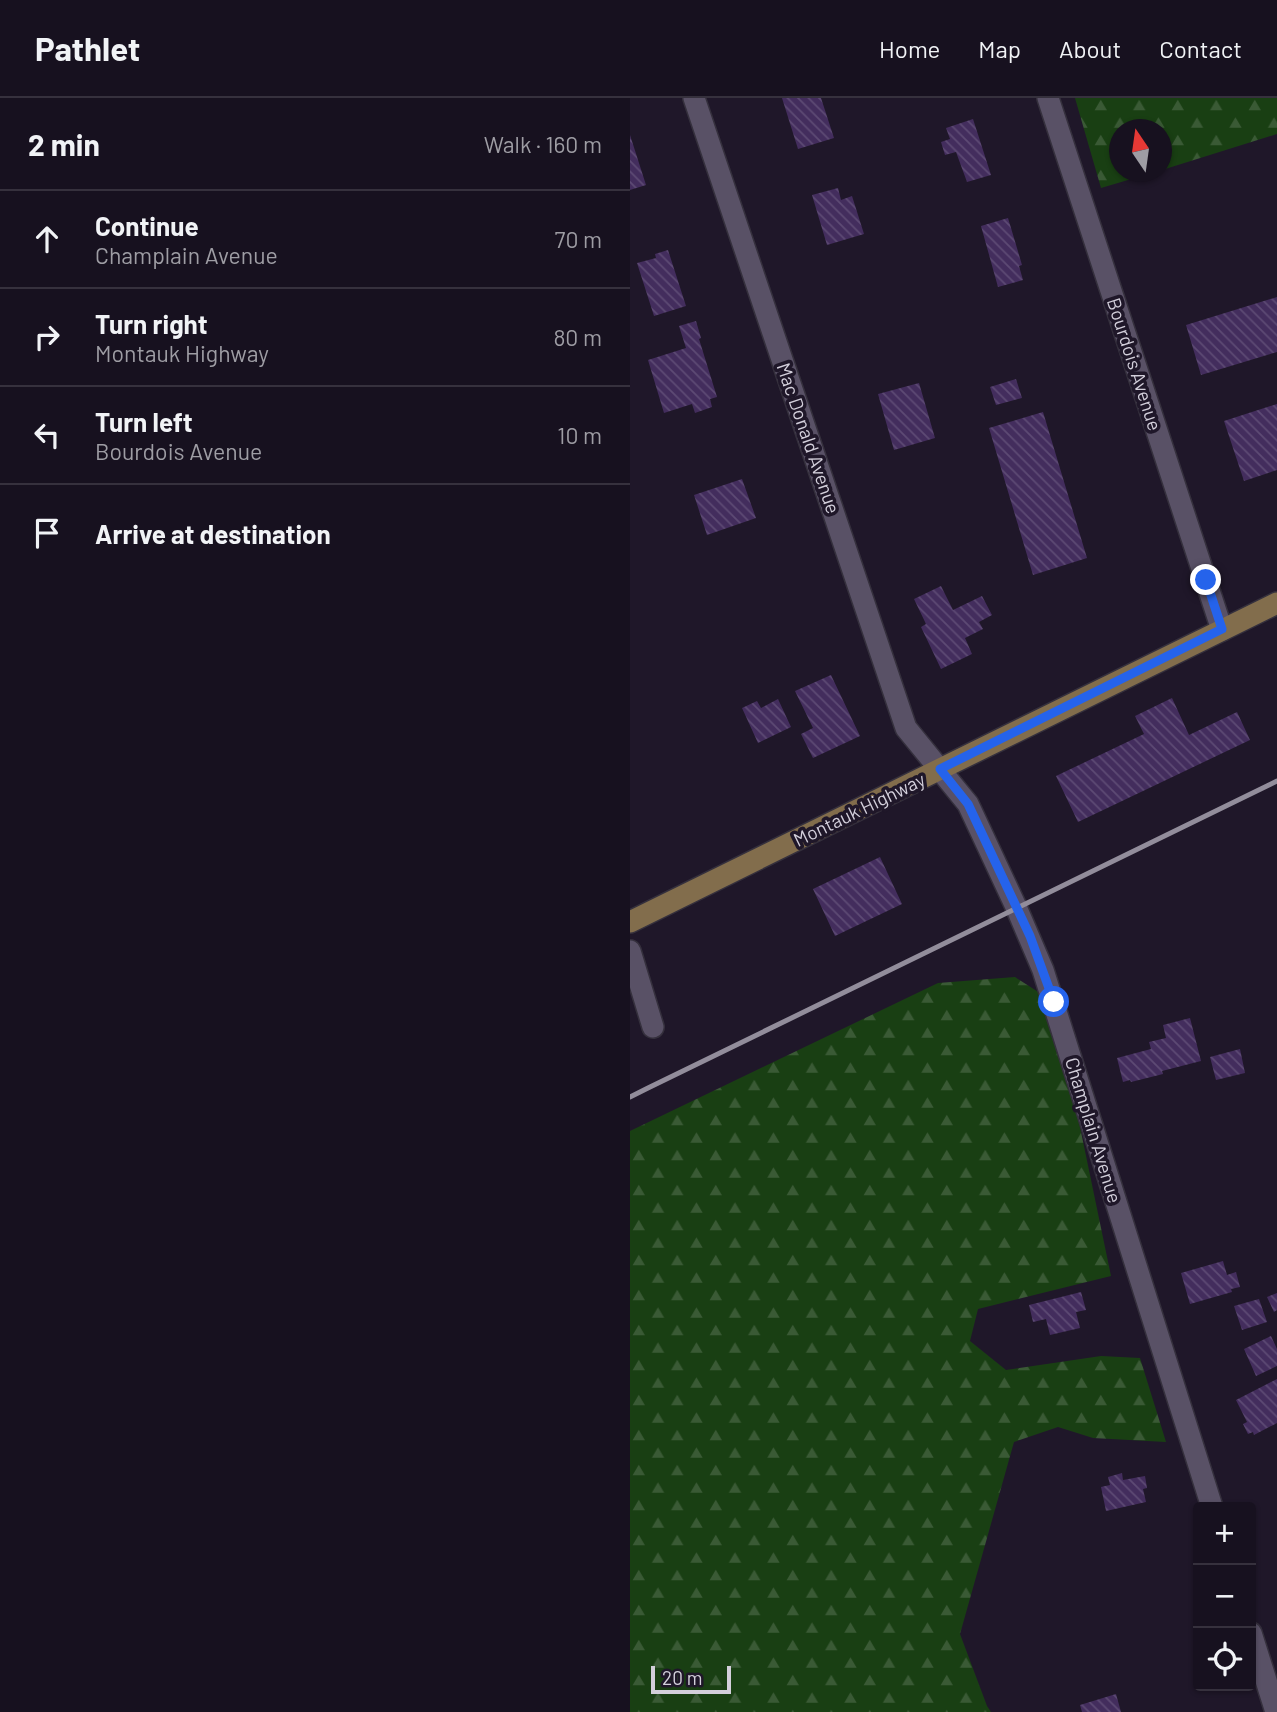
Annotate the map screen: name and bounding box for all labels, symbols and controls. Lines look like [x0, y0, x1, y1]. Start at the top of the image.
text: Pathlet [35, 28, 140, 68]
text: Home [879, 34, 940, 63]
text: Map [978, 34, 1021, 63]
text: About [1059, 34, 1121, 63]
text: Contact [1159, 34, 1242, 63]
north arrow [1109, 119, 1172, 182]
text: 2 min [28, 126, 100, 162]
text: Walk · 160 m [484, 130, 602, 158]
text: Continue [95, 210, 199, 241]
icon: ahead [28, 220, 66, 258]
text: 70 m [555, 225, 602, 253]
text: Champlain Avenue [95, 241, 278, 269]
street label: Bourdois Avenue [1103, 295, 1167, 433]
text: Turn right [95, 308, 208, 339]
icon: right [28, 318, 66, 356]
text: 80 m [553, 323, 602, 351]
text: Montauk Highway [95, 339, 269, 367]
street label: Mac Donald Avenue [772, 360, 846, 516]
text: Turn left [95, 406, 193, 437]
icon: left [28, 416, 66, 454]
text: 10 m [557, 421, 602, 449]
text: Bourdois Avenue [95, 437, 262, 465]
icon: arrive [28, 514, 66, 552]
text: Arrive at destination [95, 518, 331, 549]
route end [1190, 564, 1221, 595]
street label: Montauk Highway [789, 767, 929, 851]
route start [1038, 986, 1069, 1017]
street label: Champlain Avenue [1061, 1054, 1127, 1206]
map controls [1193, 1502, 1256, 1691]
button: + [1193, 1502, 1256, 1565]
button: − [1193, 1565, 1256, 1628]
button: locate [1193, 1628, 1256, 1691]
scale bar [651, 1663, 732, 1695]
text: 20 m [662, 1666, 702, 1689]

